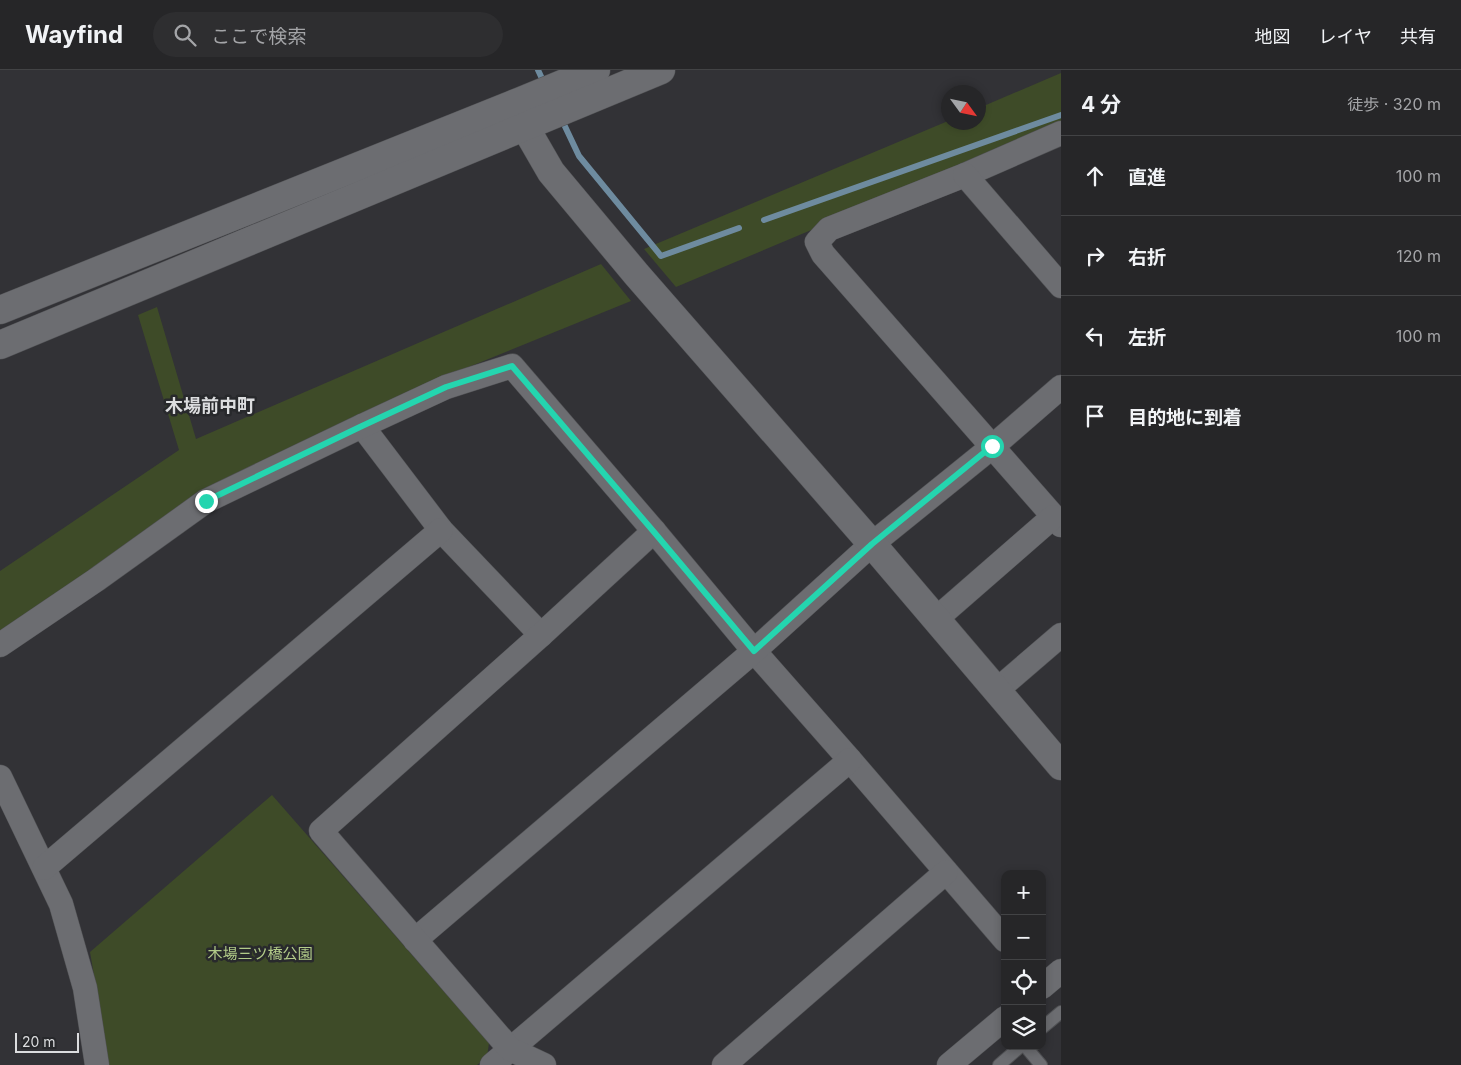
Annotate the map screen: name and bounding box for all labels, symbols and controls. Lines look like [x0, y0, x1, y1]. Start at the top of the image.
search box [153, 12, 503, 57]
text: Wayfind [25, 20, 123, 49]
icon: search [171, 21, 199, 49]
text: ここで検索 [211, 25, 306, 48]
text: 地図 [1255, 26, 1291, 47]
text: レイヤ [1319, 26, 1372, 47]
text: 共有 [1400, 26, 1436, 47]
north arrow [941, 85, 986, 130]
text: 4 分 [1081, 92, 1121, 117]
text: 徒歩 · 320 m [1347, 94, 1441, 114]
icon: ahead [1081, 162, 1109, 190]
text: 直進 [1128, 166, 1166, 189]
text: 100 m [1396, 166, 1441, 186]
icon: right [1081, 242, 1109, 270]
text: 右折 [1128, 246, 1166, 269]
text: 120 m [1396, 246, 1441, 266]
icon: left [1081, 322, 1109, 350]
text: 左折 [1128, 326, 1166, 349]
text: 100 m [1396, 326, 1441, 346]
district label: 木場前中町 [165, 395, 255, 416]
icon: arrive [1081, 402, 1109, 430]
text: 目的地に到着 [1128, 406, 1242, 429]
route start [981, 435, 1004, 458]
route end [195, 490, 218, 513]
map controls [1001, 870, 1046, 1050]
button: + [1001, 870, 1046, 915]
button: − [1001, 915, 1046, 960]
park label: 木場三ツ橋公園 [207, 944, 313, 963]
button: locate [1001, 960, 1046, 1005]
button: layers [1001, 1005, 1046, 1050]
scale bar [15, 1030, 79, 1053]
text: 20 m [22, 1033, 56, 1050]

